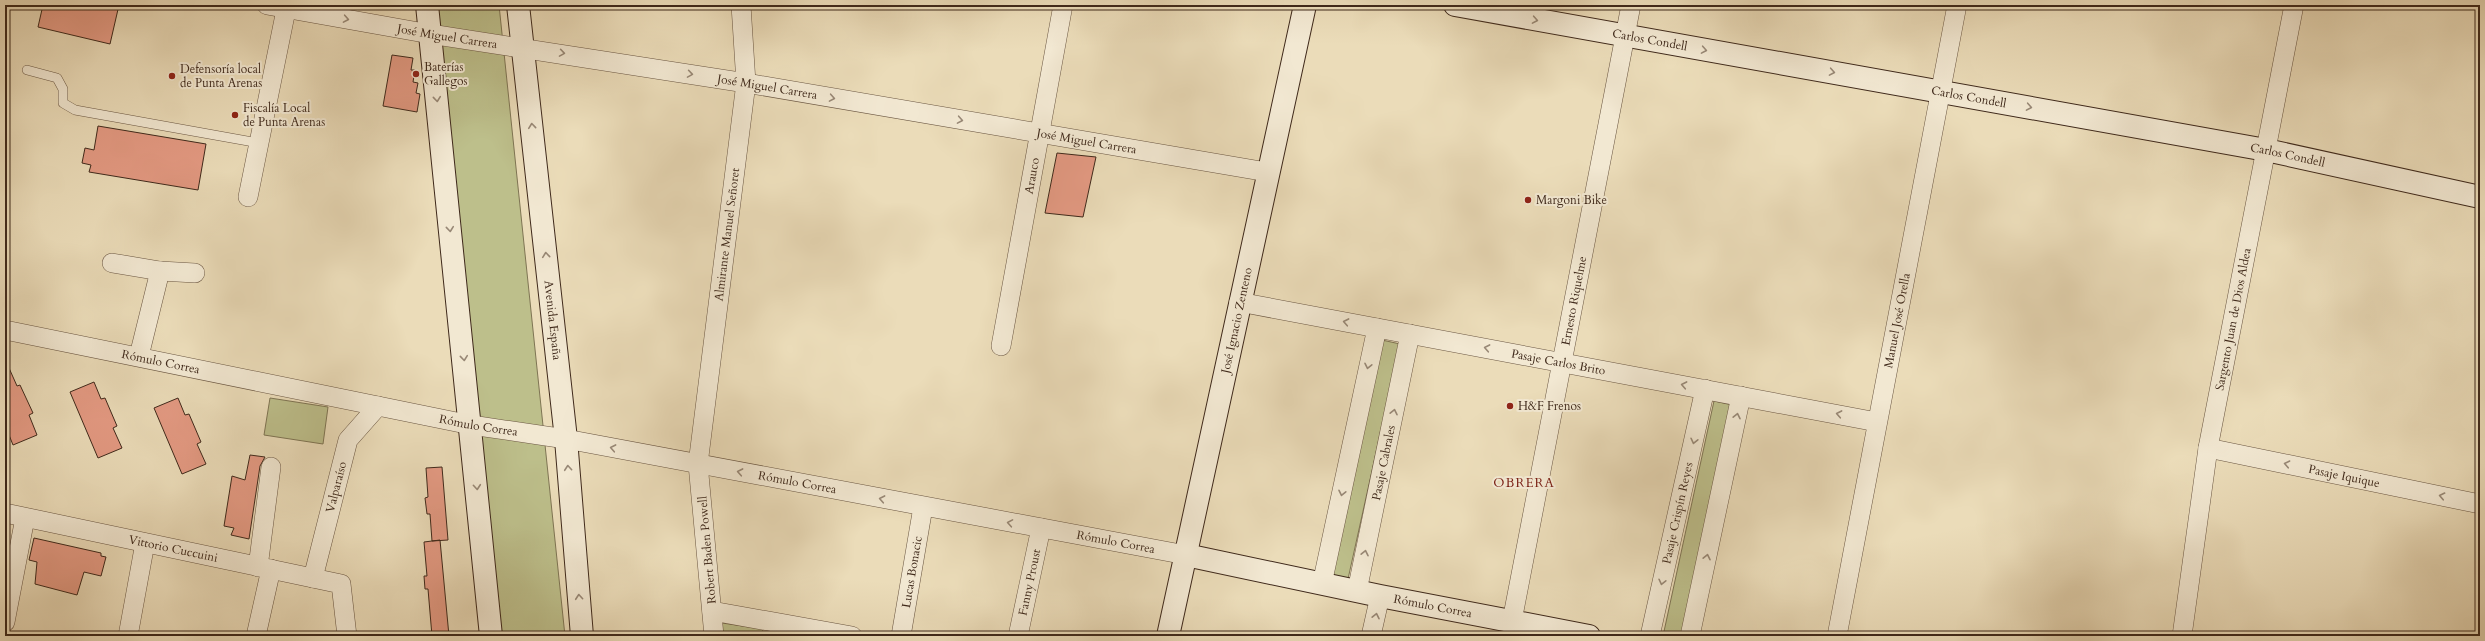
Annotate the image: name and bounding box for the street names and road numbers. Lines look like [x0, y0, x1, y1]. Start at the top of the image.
street label: José Miguel Carrera [394, 20, 499, 52]
street label: Carlos Condell [1611, 25, 1689, 54]
street label: José Miguel Carrera [714, 70, 819, 103]
street label: Carlos Condell [1930, 82, 2008, 111]
street label: José Miguel Carrera [1034, 124, 1139, 158]
street label: Carlos Condell [2249, 139, 2326, 171]
street label: Arauco [1021, 156, 1043, 195]
street label: Almirante Manuel Señoret [711, 167, 743, 302]
street label: Sargento Juan de Dios Aldea [2211, 246, 2255, 392]
street label: Ernesto Riquelme [1557, 255, 1590, 347]
street label: José Ignacio Zenteno [1217, 265, 1256, 377]
street label: Manuel José Orella [1880, 271, 1914, 370]
street label: Avenida España [540, 279, 565, 362]
street label: Pasaje Carlos Brito [1510, 345, 1607, 379]
street label: Rómulo Correa [120, 346, 202, 378]
street label: Rómulo Correa [438, 411, 520, 440]
street label: Pasaje Cabrales [1368, 424, 1399, 502]
street label: Valparaíso [322, 459, 350, 514]
street label: Pasaje Crispín Reyes [1658, 461, 1696, 565]
street label: Pasaje Iquique [2307, 461, 2381, 491]
street label: Rómulo Correa [757, 467, 839, 498]
street label: Robert Baden Powell [694, 495, 720, 605]
street label: Rómulo Correa [1075, 527, 1157, 557]
street label: Vittorio Cuccuini [127, 531, 220, 566]
street label: Lucas Bonacic [898, 534, 926, 609]
street label: Fanny Proust [1015, 547, 1044, 617]
street label: Rómulo Correa [1392, 591, 1474, 622]

